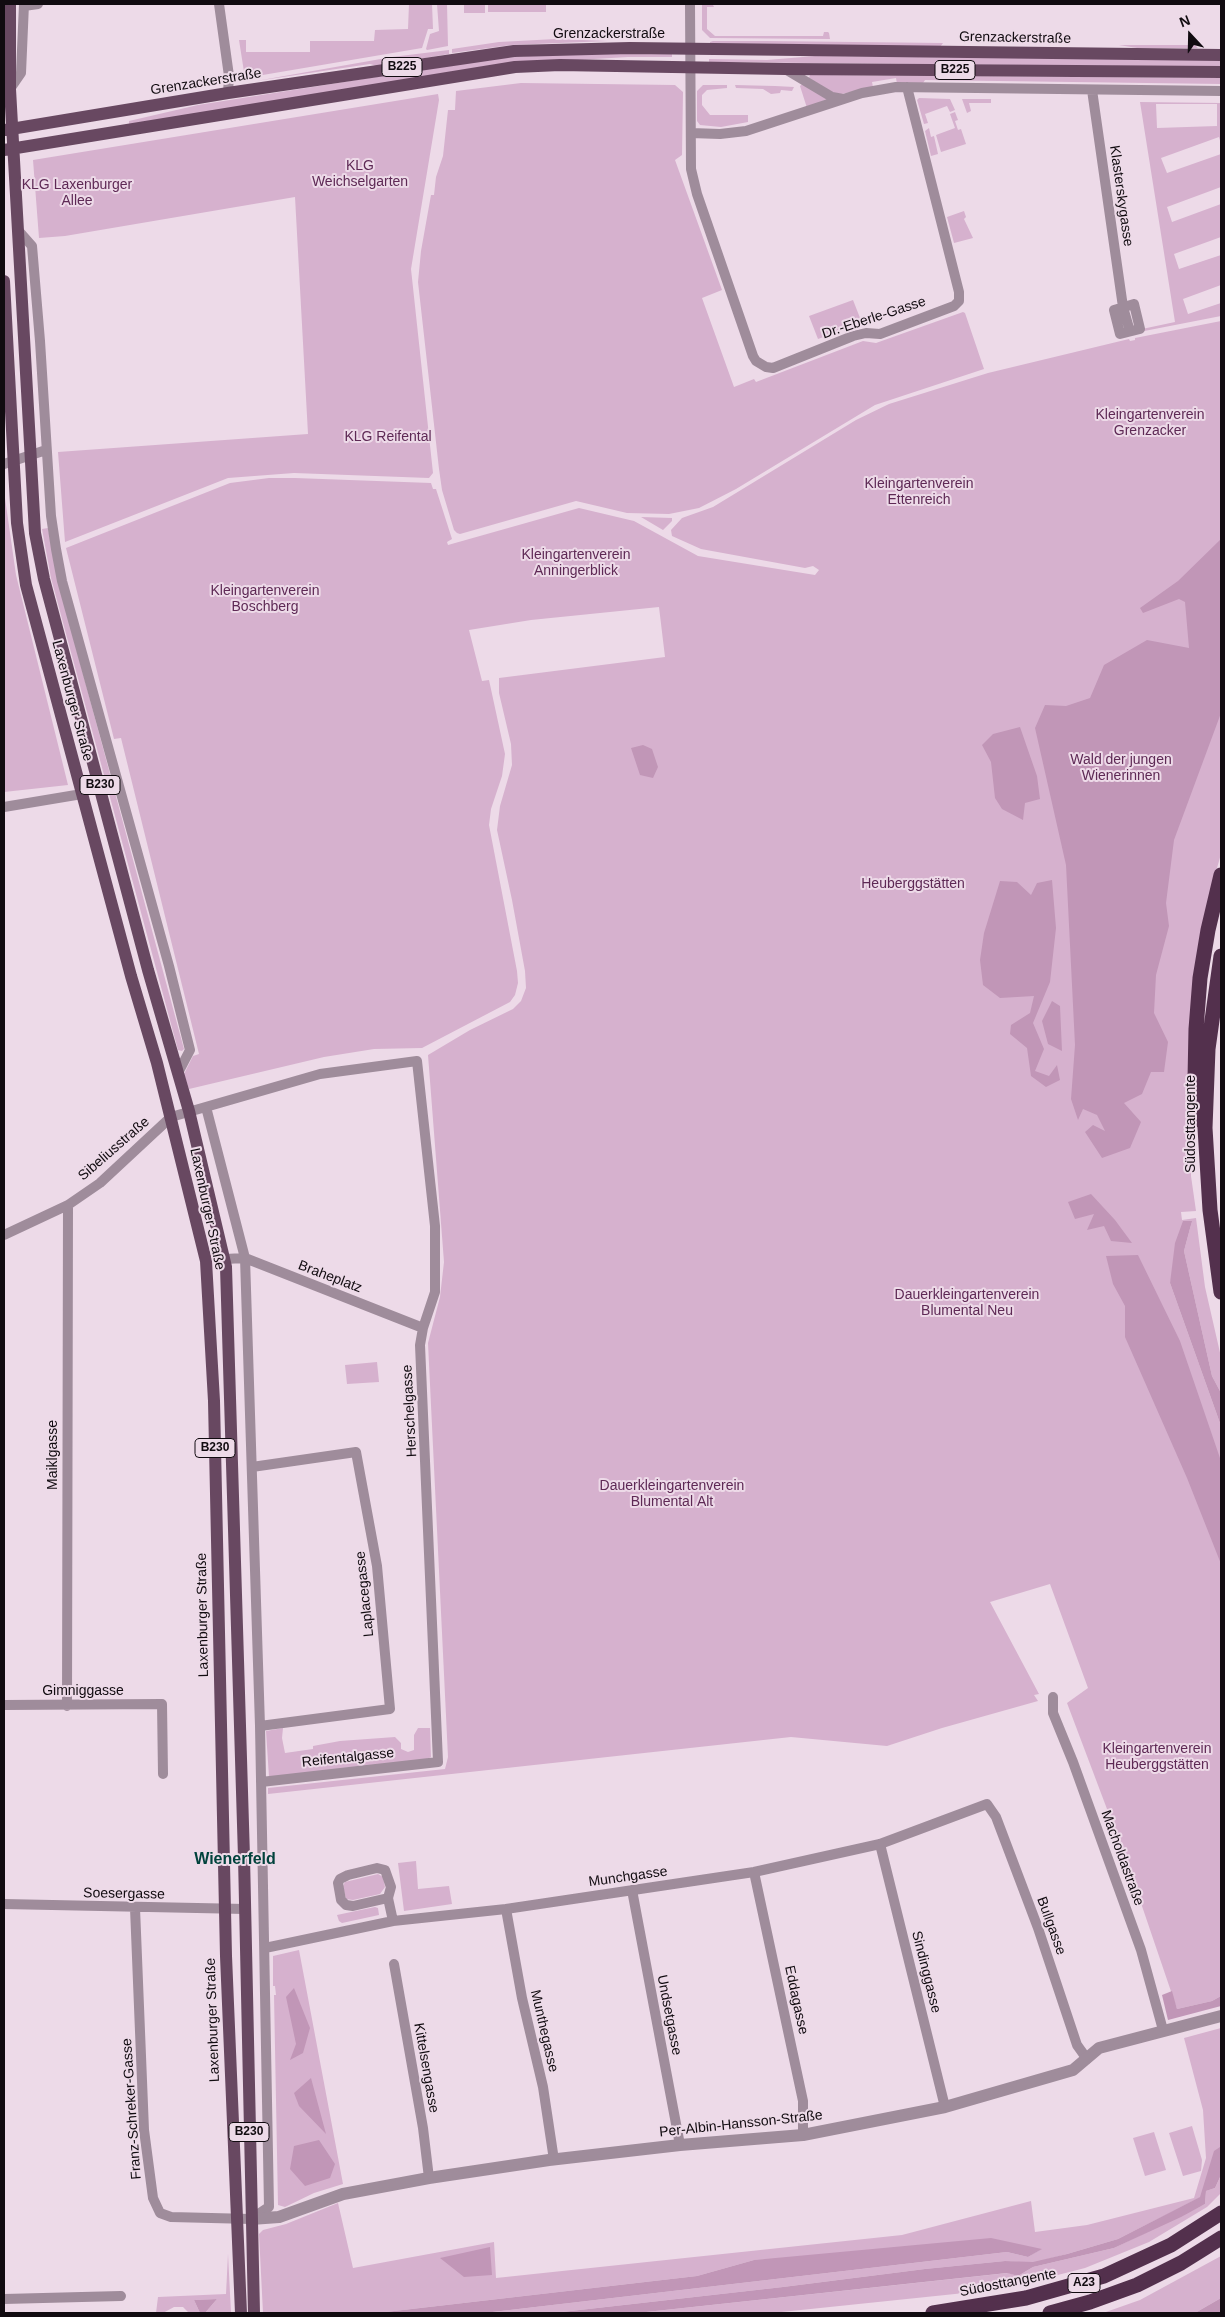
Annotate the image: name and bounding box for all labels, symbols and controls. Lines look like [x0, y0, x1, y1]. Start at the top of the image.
north arrow [1165, 10, 1215, 60]
text: N [1177, 12, 1192, 30]
street label: Grenzackerstraße [553, 26, 665, 42]
street label: Grenzackerstraße [959, 29, 1071, 47]
road number: B225 [382, 58, 422, 76]
road number: B225 [935, 60, 975, 80]
street label: Grenzackerstraße [149, 65, 263, 99]
street label: Klasterskygasse [1106, 144, 1136, 248]
park label: KLG Weichselgarten [312, 158, 408, 190]
park label: KLG Laxenburger Allee [22, 177, 132, 210]
street label: Dr.-Eberle-Gasse [820, 293, 928, 343]
park label: Kleingartenverein Grenzacker [1096, 407, 1204, 440]
park label: KLG Reifental [344, 429, 432, 445]
park label: Kleingartenverein Ettenreich [865, 476, 973, 508]
park label: Kleingartenverein Anningerblick [522, 547, 630, 580]
park label: Kleingartenverein Boschberg [211, 583, 319, 616]
street label: Laxenburger Straße [48, 639, 96, 763]
park label: Wald der jungen Wienerinnen [1070, 752, 1172, 784]
road number: B230 [80, 776, 120, 794]
park label: Heuberggstätten [861, 876, 965, 892]
street label: Südosttangente [1183, 1075, 1199, 1173]
street label: Sibeliusstraße [75, 1114, 153, 1184]
street label: Laxenburger Straße [186, 1146, 228, 1272]
street label: Braheplatz [296, 1257, 364, 1297]
park label: Dauerkleingartenverein Blumental Neu [895, 1287, 1039, 1320]
street label: Herschelgasse [399, 1364, 421, 1458]
street label: Maiklgasse [45, 1420, 61, 1490]
road number: B230 [195, 1439, 235, 1458]
park label: Dauerkleingartenverein Blumental Alt [600, 1478, 744, 1510]
street label: Laplacegasse [352, 1550, 378, 1638]
street label: Laxenburger Straße [194, 1553, 212, 1677]
street label: Gimniggasse [42, 1683, 124, 1699]
park label: Kleingartenverein Heuberggstätten [1103, 1741, 1211, 1774]
street label: Reifentalgasse [301, 1745, 395, 1771]
street label: Macholdastraße [1097, 1808, 1147, 1908]
district label: Wienerfeld [194, 1850, 276, 1870]
street label: Munchgasse [588, 1863, 668, 1891]
street label: Soesergasse [83, 1885, 165, 1903]
street label: Bullgasse [1033, 1895, 1069, 1957]
street label: Sindinggasse [908, 1929, 944, 2015]
street label: Laxenburger Straße [202, 1957, 224, 2083]
street label: Eddagasse [781, 1964, 811, 2036]
street label: Undsetgasse [653, 1973, 685, 2057]
street label: Munthegasse [526, 1988, 562, 2074]
street label: Kittelsengasse [410, 2022, 442, 2114]
street label: Franz-Schreker-Gasse [119, 2038, 145, 2180]
street label: Per-Albin-Hansson-Straße [658, 2107, 824, 2141]
road number: B230 [229, 2122, 269, 2142]
street label: Südosttangente [958, 2265, 1058, 2301]
road number: A23 [1068, 2274, 1100, 2292]

